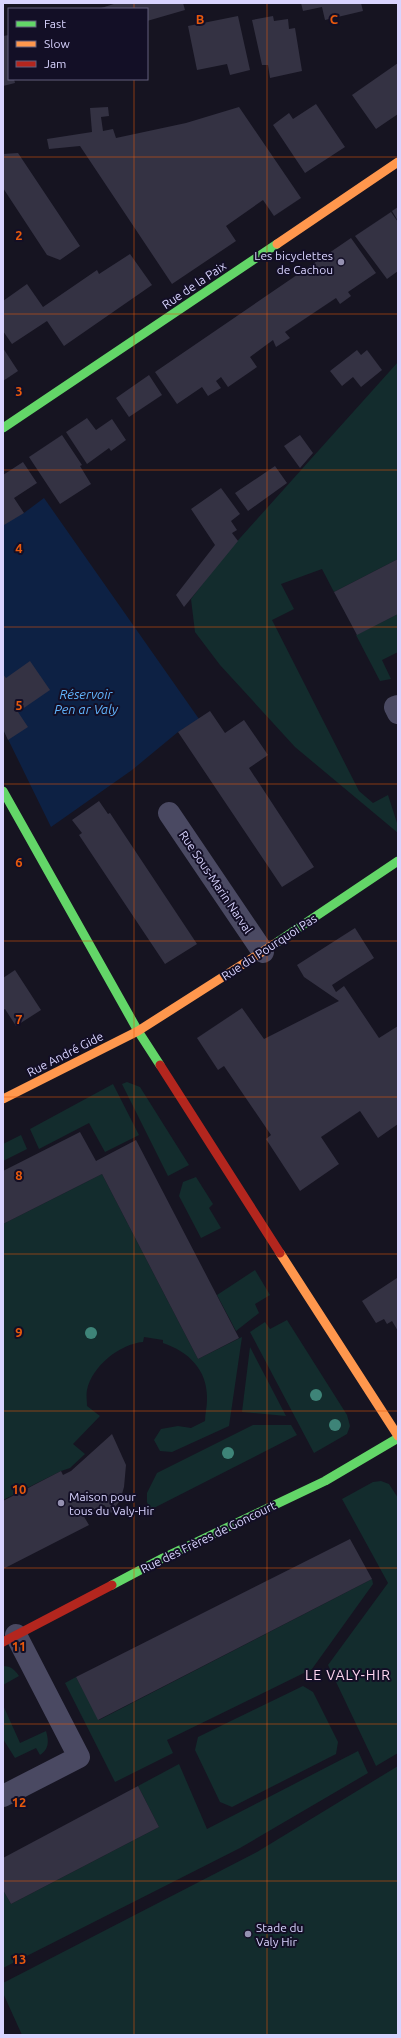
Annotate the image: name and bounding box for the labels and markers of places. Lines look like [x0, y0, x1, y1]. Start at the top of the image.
place label: Les bicyclettes de Cachou [254, 249, 333, 276]
marker: Les bicyclettes de Cachou [336, 257, 346, 267]
place label: Maison pour tous du Valy-Hir [69, 1490, 154, 1517]
marker: Maison pour tous du Valy-Hir [56, 1498, 66, 1508]
place label: Stade du Valy Hir [256, 1921, 303, 1948]
marker: Stade du Valy Hir [243, 1929, 253, 1939]

